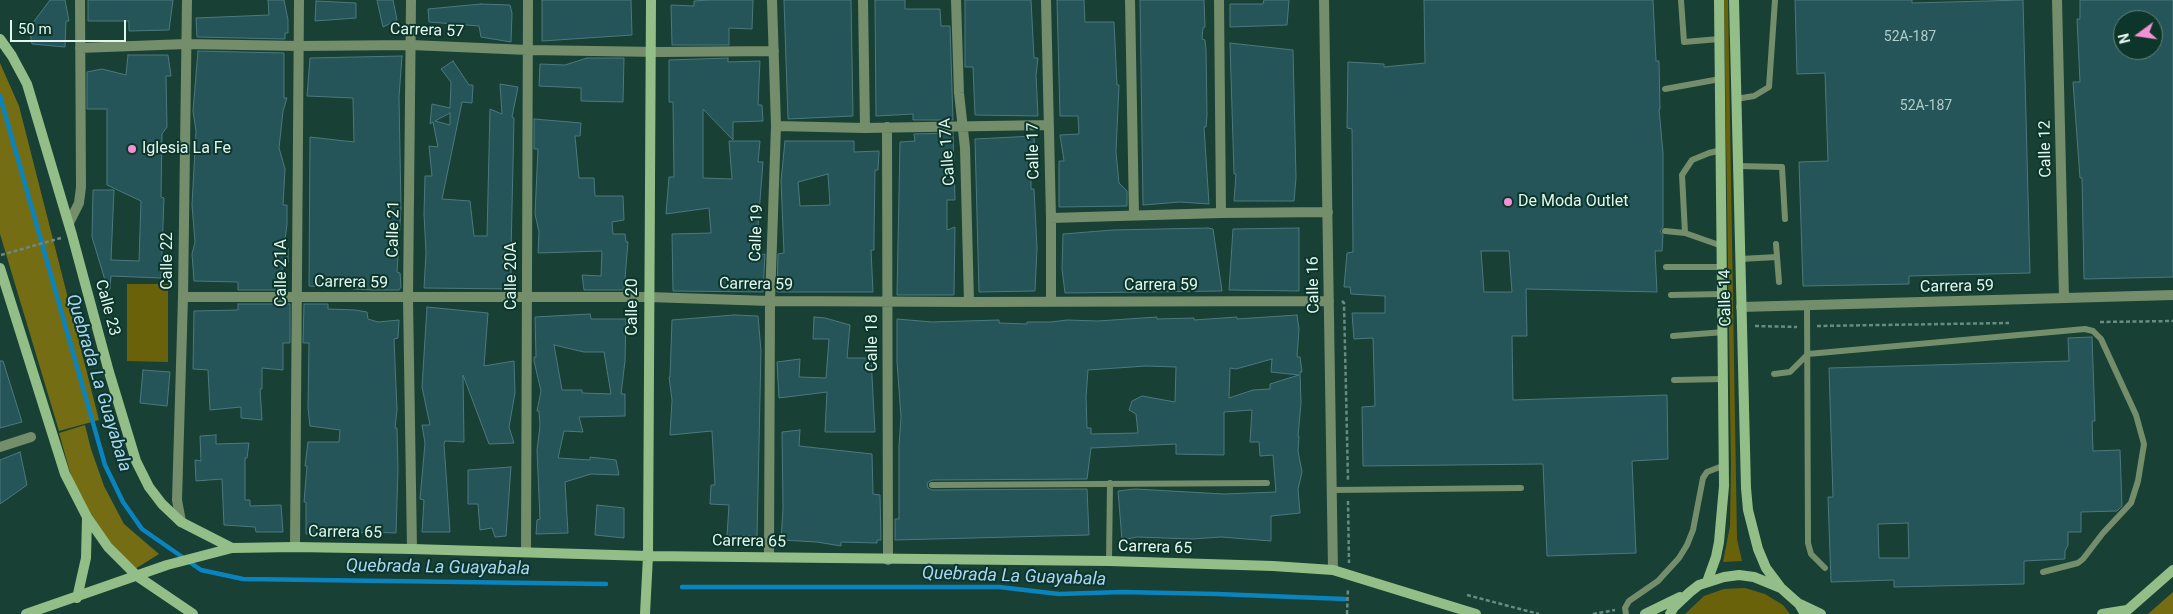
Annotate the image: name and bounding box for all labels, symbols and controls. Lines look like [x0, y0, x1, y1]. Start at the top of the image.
scale bar [12, 10, 129, 42]
north arrow [2113, 10, 2163, 60]
text: 50 m [18, 20, 52, 38]
street label: Carrera 57 [390, 20, 464, 42]
house number: 52A-187 [1884, 29, 1936, 45]
text: N [2115, 32, 2133, 45]
house number: 52A-187 [1900, 98, 1952, 114]
street label: Calle 17A [936, 118, 960, 186]
street label: Calle 12 [2036, 120, 2056, 178]
street label: Calle 17 [1024, 122, 1044, 180]
place label: Iglesia La Fe [142, 139, 231, 159]
marker: Iglesia La Fe [126, 143, 138, 155]
place label: De Moda Outlet [1518, 192, 1628, 212]
marker: De Moda Outlet [1502, 196, 1514, 208]
street label: Calle 21 [384, 200, 404, 258]
street label: Calle 19 [746, 204, 768, 262]
street label: Calle 22 [158, 232, 178, 290]
street label: Calle 21A [272, 239, 292, 307]
street label: Calle 20A [502, 242, 522, 310]
street label: Calle 16 [1304, 256, 1324, 314]
street label: Calle 14 [1716, 269, 1736, 327]
street label: Carrera 59 [314, 273, 388, 293]
street label: Carrera 59 [719, 275, 793, 295]
street label: Carrera 59 [1124, 276, 1198, 296]
street label: Carrera 59 [1920, 277, 1994, 297]
street label: Calle 23 [90, 278, 124, 338]
street label: Calle 20 [623, 278, 643, 336]
water label: Quebrada La Guayabala [61, 292, 135, 474]
street label: Calle 18 [863, 314, 883, 372]
street label: Carrera 65 [308, 523, 382, 543]
street label: Carrera 65 [712, 532, 786, 552]
street label: Carrera 65 [1118, 537, 1192, 559]
water label: Quebrada La Guayabala [346, 556, 530, 580]
water label: Quebrada La Guayabala [921, 563, 1107, 591]

